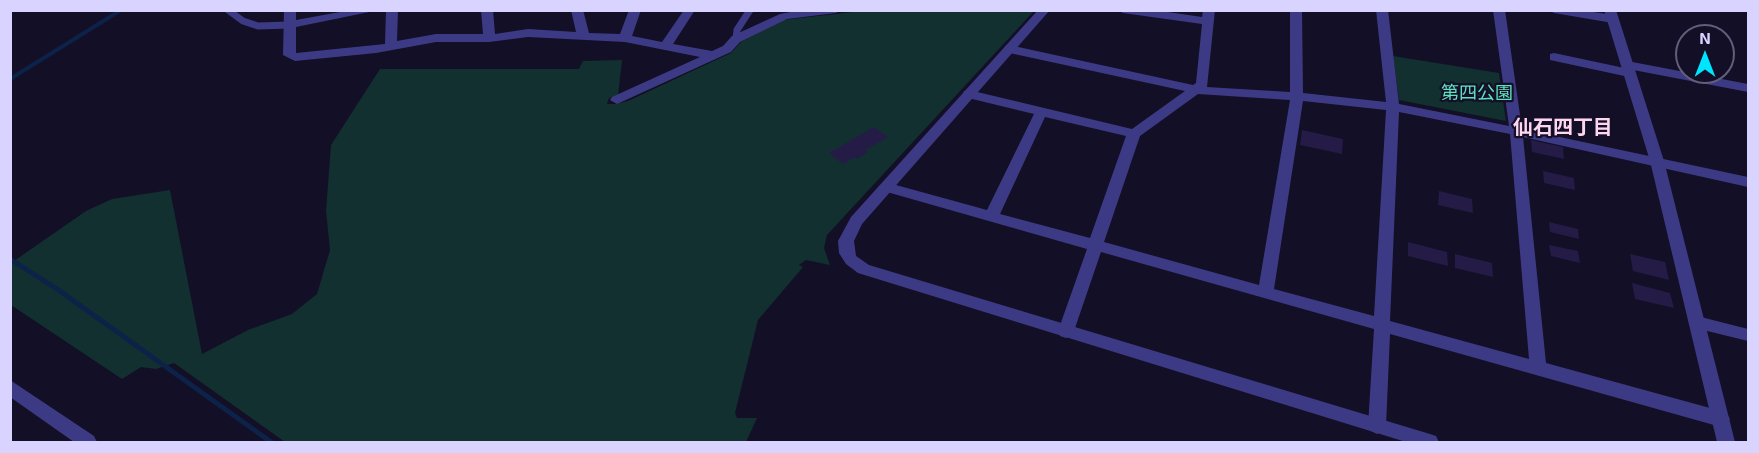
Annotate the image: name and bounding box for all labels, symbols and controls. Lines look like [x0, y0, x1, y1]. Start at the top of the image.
north arrow [1675, 24, 1735, 84]
text: N [1699, 28, 1711, 47]
park label: 第四公園 [1441, 82, 1513, 104]
district label: 仙石四丁目 [1513, 115, 1613, 139]

